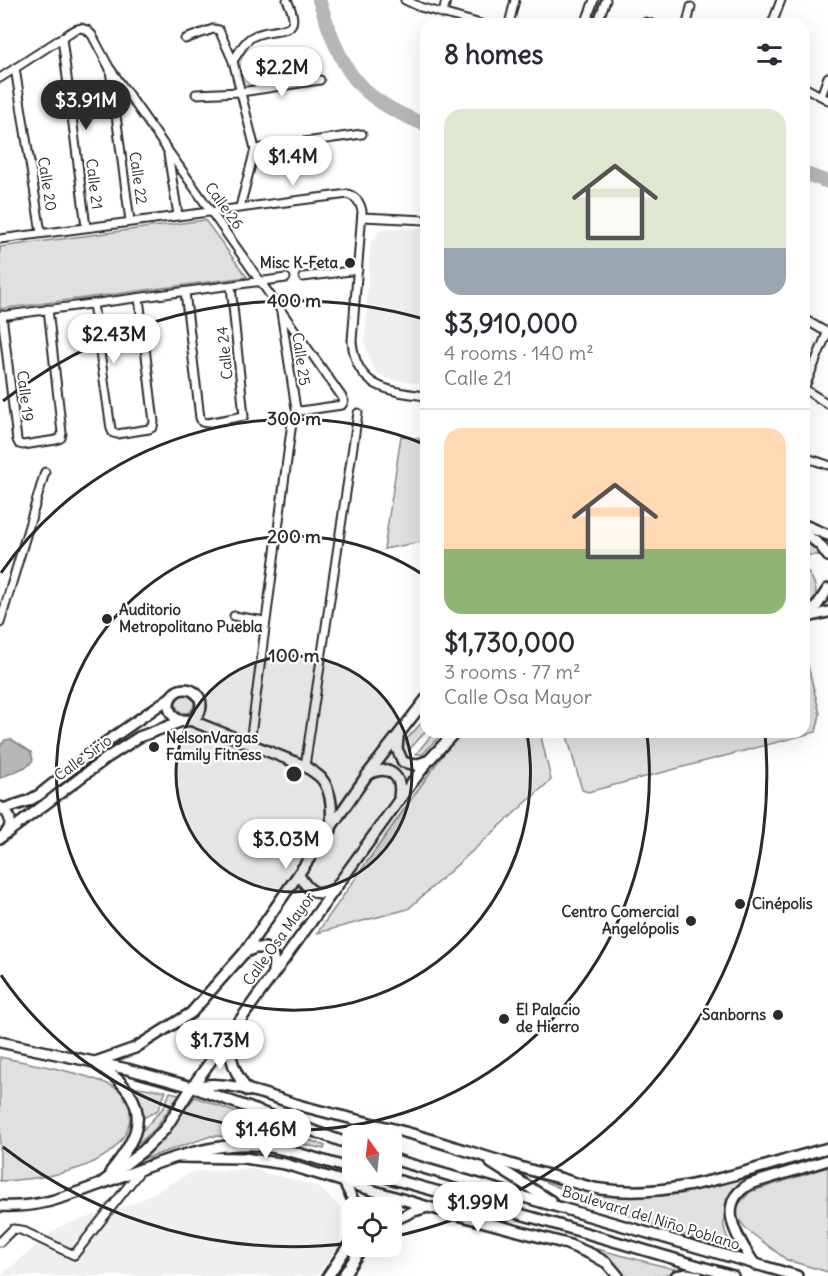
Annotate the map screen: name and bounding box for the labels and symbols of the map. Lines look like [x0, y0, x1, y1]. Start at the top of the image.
pin: $2.2M [240, 47, 324, 98]
pin: $3.91M [37, 80, 135, 131]
pin: $1.4M [251, 136, 335, 187]
street label: Calle 22 [125, 150, 152, 206]
street label: Calle 20 [34, 155, 61, 212]
street label: Calle 21 [82, 158, 107, 210]
street label: Calle 26 [201, 178, 248, 233]
place label: Misc K-Feta [260, 253, 338, 272]
marker: Misc K-Feta [343, 256, 357, 270]
text: 400 m [267, 289, 321, 312]
pin: $2.43M [65, 314, 163, 365]
street label: Calle 24 [212, 325, 237, 381]
street label: Calle 25 [288, 331, 315, 387]
street label: Calle 19 [13, 369, 38, 423]
text: 300 m [267, 407, 321, 430]
text: 200 m [267, 525, 321, 548]
place label: Auditorio Metropolitano Puebla [119, 600, 263, 637]
marker: Auditorio Metropolitano Puebla [100, 612, 114, 626]
text: 100 m [269, 644, 320, 667]
place label: NelsonVargas Family Fitness [166, 728, 262, 765]
street label: Calle Sirio [50, 730, 115, 785]
marker: NelsonVargas Family Fitness [147, 740, 161, 754]
centre of rings [284, 764, 304, 784]
pin: $3.03M [237, 819, 335, 870]
street label: Calle Osa Mayor [238, 888, 319, 989]
place label: Cinépolis [752, 894, 813, 914]
marker: Cinépolis [733, 897, 747, 911]
place label: Centro Comercial Angelópolis [562, 902, 679, 939]
marker: Centro Comercial Angelópolis [684, 914, 698, 928]
place label: El Palacio de Hierro [516, 1000, 581, 1036]
place label: Sanborns [702, 1005, 766, 1024]
marker: Sanborns [771, 1008, 785, 1022]
marker: El Palacio de Hierro [497, 1012, 511, 1026]
pin: $1.73M [171, 1020, 269, 1071]
pin: $1.46M [217, 1109, 315, 1160]
north arrow [342, 1125, 402, 1185]
street label: Boulevard del Niño Poblano [560, 1181, 742, 1254]
pin: $1.99M [429, 1182, 527, 1233]

